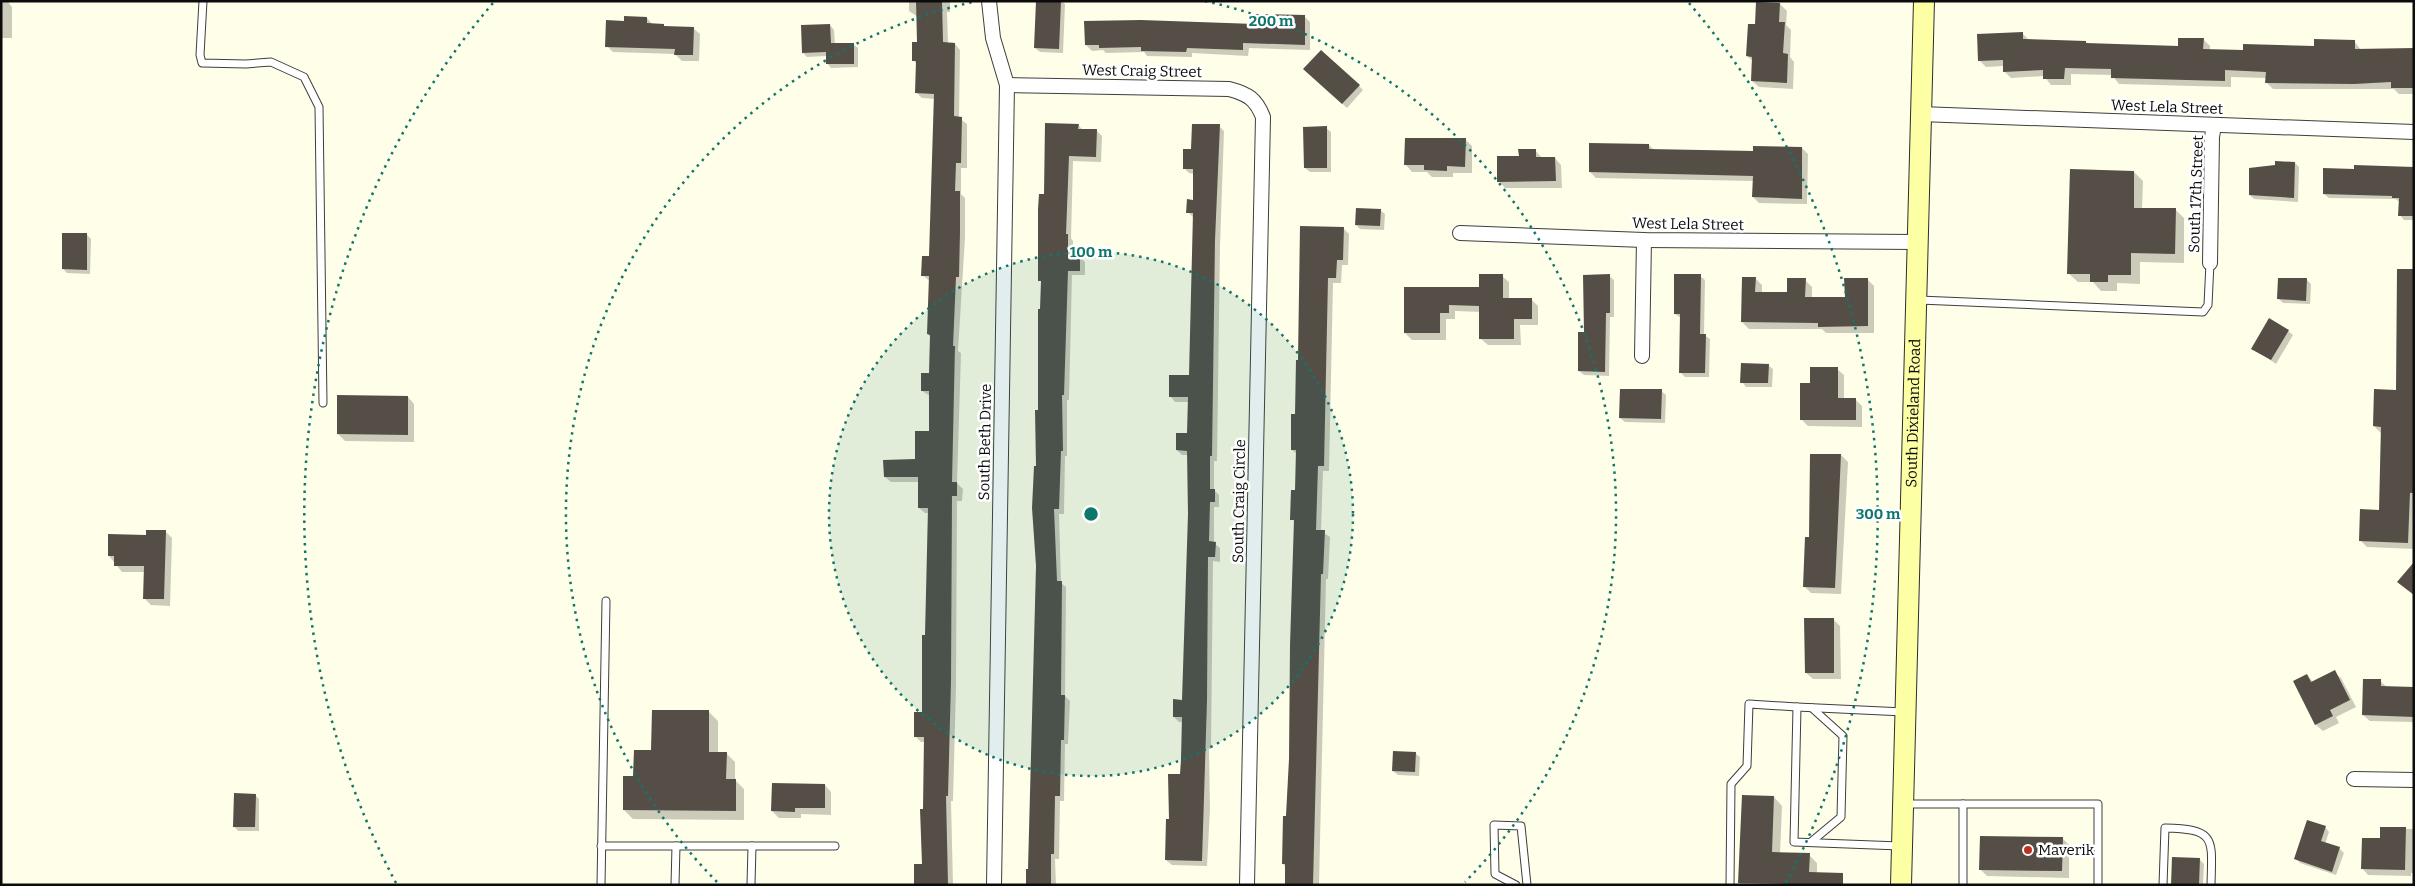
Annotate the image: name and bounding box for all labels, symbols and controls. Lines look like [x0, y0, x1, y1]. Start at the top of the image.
text: 200 m [1249, 12, 1294, 30]
street label: West Craig Street [1082, 61, 1203, 81]
street label: West Lela Street [2111, 96, 2224, 118]
street label: South 17th Street [2185, 134, 2207, 253]
street label: West Lela Street [1632, 214, 1745, 234]
text: 100 m [1070, 243, 1113, 261]
street label: South Dixieland Road [1902, 338, 1924, 488]
street label: South Beth Drive [975, 384, 995, 500]
street label: South Craig Circle [1229, 439, 1249, 563]
centre of rings [1082, 505, 1100, 523]
text: 300 m [1856, 505, 1901, 523]
place label: Maverik [2038, 841, 2095, 859]
marker: Maverik [2022, 844, 2034, 856]

